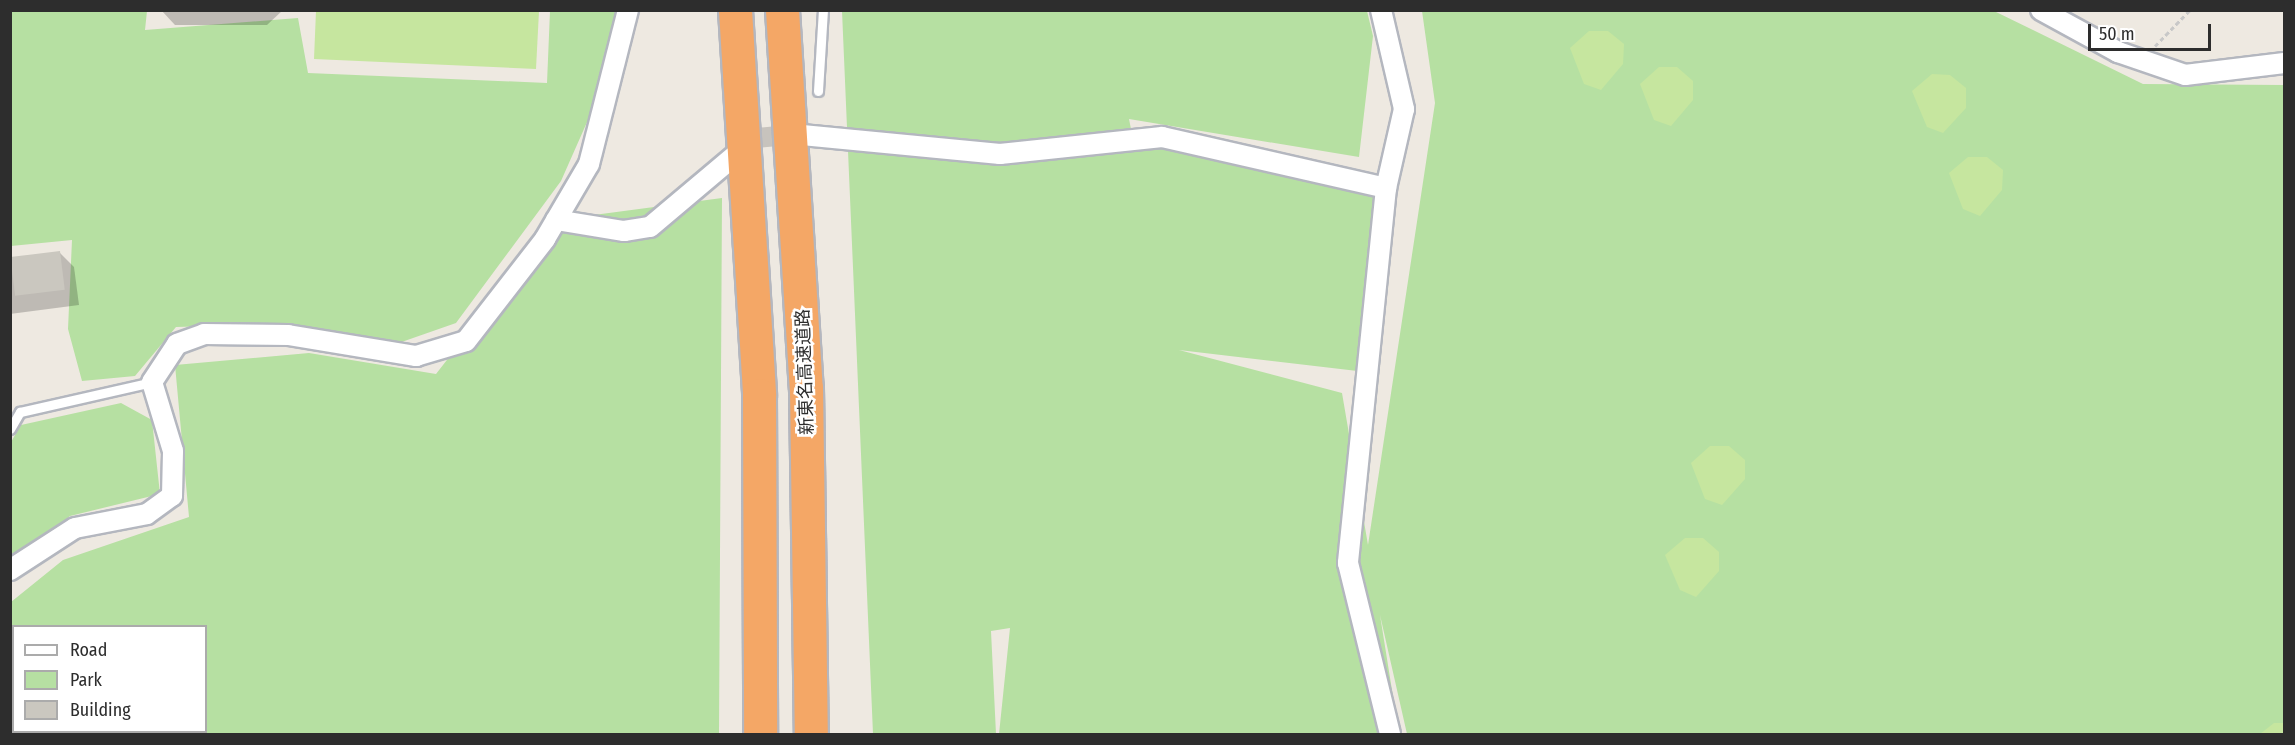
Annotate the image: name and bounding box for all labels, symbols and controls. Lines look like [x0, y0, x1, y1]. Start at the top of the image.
scale bar [2091, 12, 2214, 50]
text: 50 m [2099, 23, 2135, 45]
street label: 新東名高速道路 [792, 309, 818, 435]
legend [12, 625, 207, 733]
text: Road [70, 639, 107, 661]
text: Park [70, 669, 102, 691]
text: Building [70, 699, 131, 721]

